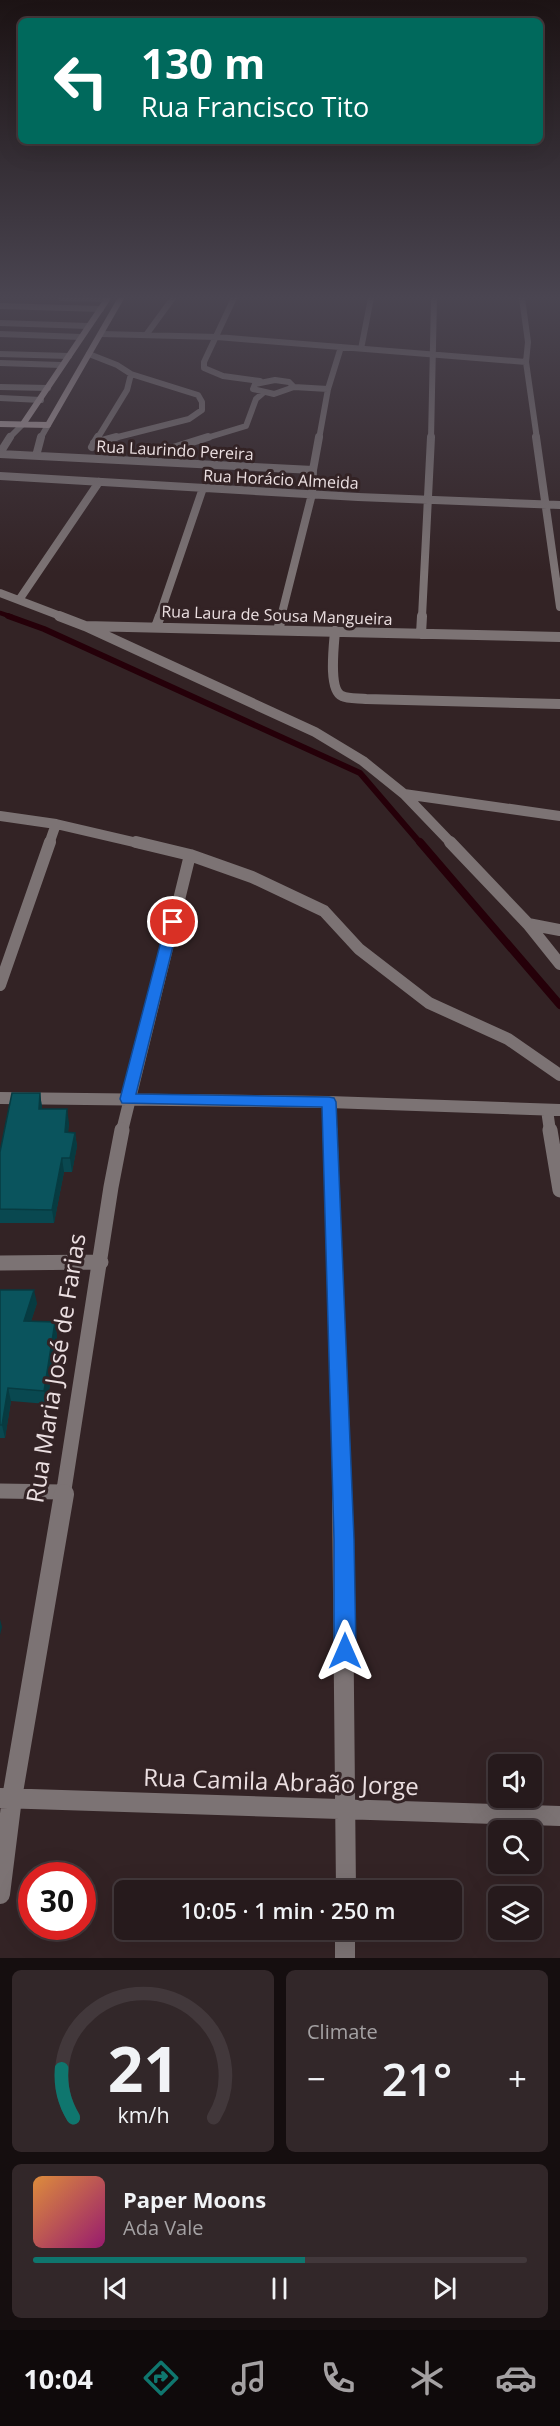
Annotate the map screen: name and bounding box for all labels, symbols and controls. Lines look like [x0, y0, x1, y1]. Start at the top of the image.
text: 130 m [141, 34, 265, 91]
icon: left [42, 42, 120, 120]
text: Rua Francisco Tito [141, 88, 369, 125]
street label: Rua Laurindo Pereira [96, 435, 254, 465]
street label: Rua Horácio Almeida [203, 464, 359, 494]
street label: Rua Laura de Sousa Mangueira [161, 600, 393, 630]
pin [147, 896, 198, 947]
icon: arrive [156, 905, 189, 938]
street label: Rua Maria José de Farias [17, 1231, 93, 1505]
position arrow [313, 1619, 377, 1683]
map controls [488, 1754, 542, 1940]
button: sound [488, 1754, 542, 1808]
street label: Rua Camila Abraão Jorge [143, 1760, 419, 1802]
button: search [488, 1820, 542, 1874]
speed limit sign: 30 [18, 1862, 96, 1940]
button: layers [488, 1886, 542, 1940]
text: 10:05 · 1 min · 250 m [180, 1895, 396, 1925]
text: Climate [307, 2018, 378, 2045]
text: 21 [107, 2025, 179, 2110]
text: 21° [382, 2048, 452, 2109]
text: − [307, 2056, 326, 2101]
text: + [508, 2056, 527, 2101]
text: km/h [117, 2100, 169, 2129]
text: Paper Moons [123, 2184, 266, 2214]
text: Ada Vale [123, 2214, 204, 2241]
icon: previous [99, 2272, 132, 2305]
icon: pause [263, 2272, 296, 2305]
icon: next [428, 2272, 461, 2305]
icon: directions [140, 2357, 182, 2399]
icon: music [228, 2357, 270, 2399]
icon: phone [317, 2357, 359, 2399]
icon: climate [406, 2357, 448, 2399]
icon: car [495, 2357, 537, 2399]
text: 10:04 [23, 2360, 93, 2397]

